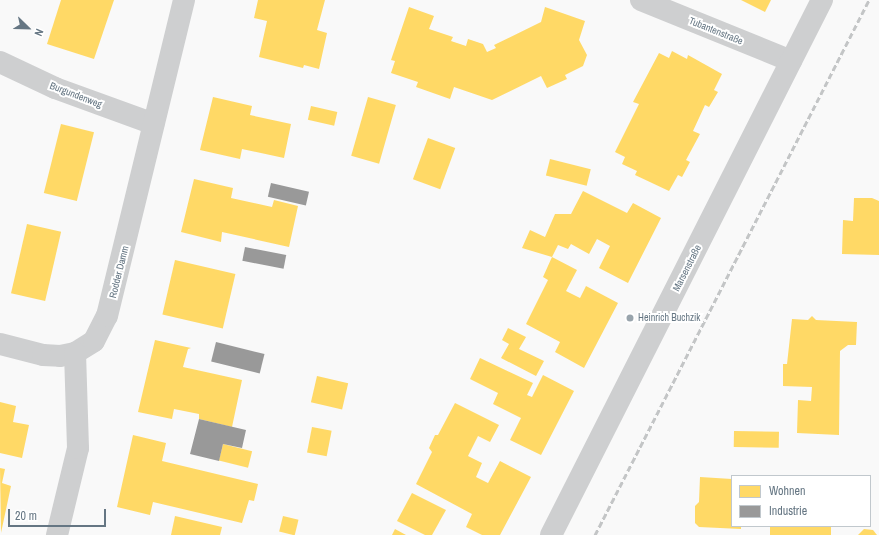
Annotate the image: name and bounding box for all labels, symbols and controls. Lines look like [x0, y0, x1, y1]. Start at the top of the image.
north arrow [8, 8, 48, 48]
street label: Tubantenstraße [687, 15, 745, 47]
text: N [31, 27, 47, 38]
street label: Burgundenweg [48, 80, 104, 110]
street label: Marsenstraße [670, 243, 704, 293]
street label: Rodder Damm [107, 245, 131, 299]
place label: Heinrich Buchzik [638, 312, 700, 324]
marker: Heinrich Buchzik [625, 313, 635, 323]
legend [731, 475, 871, 527]
text: Wohnen [769, 483, 805, 499]
scale bar [10, 501, 108, 527]
text: Industrie [769, 503, 807, 519]
text: 20 m [15, 508, 37, 524]

